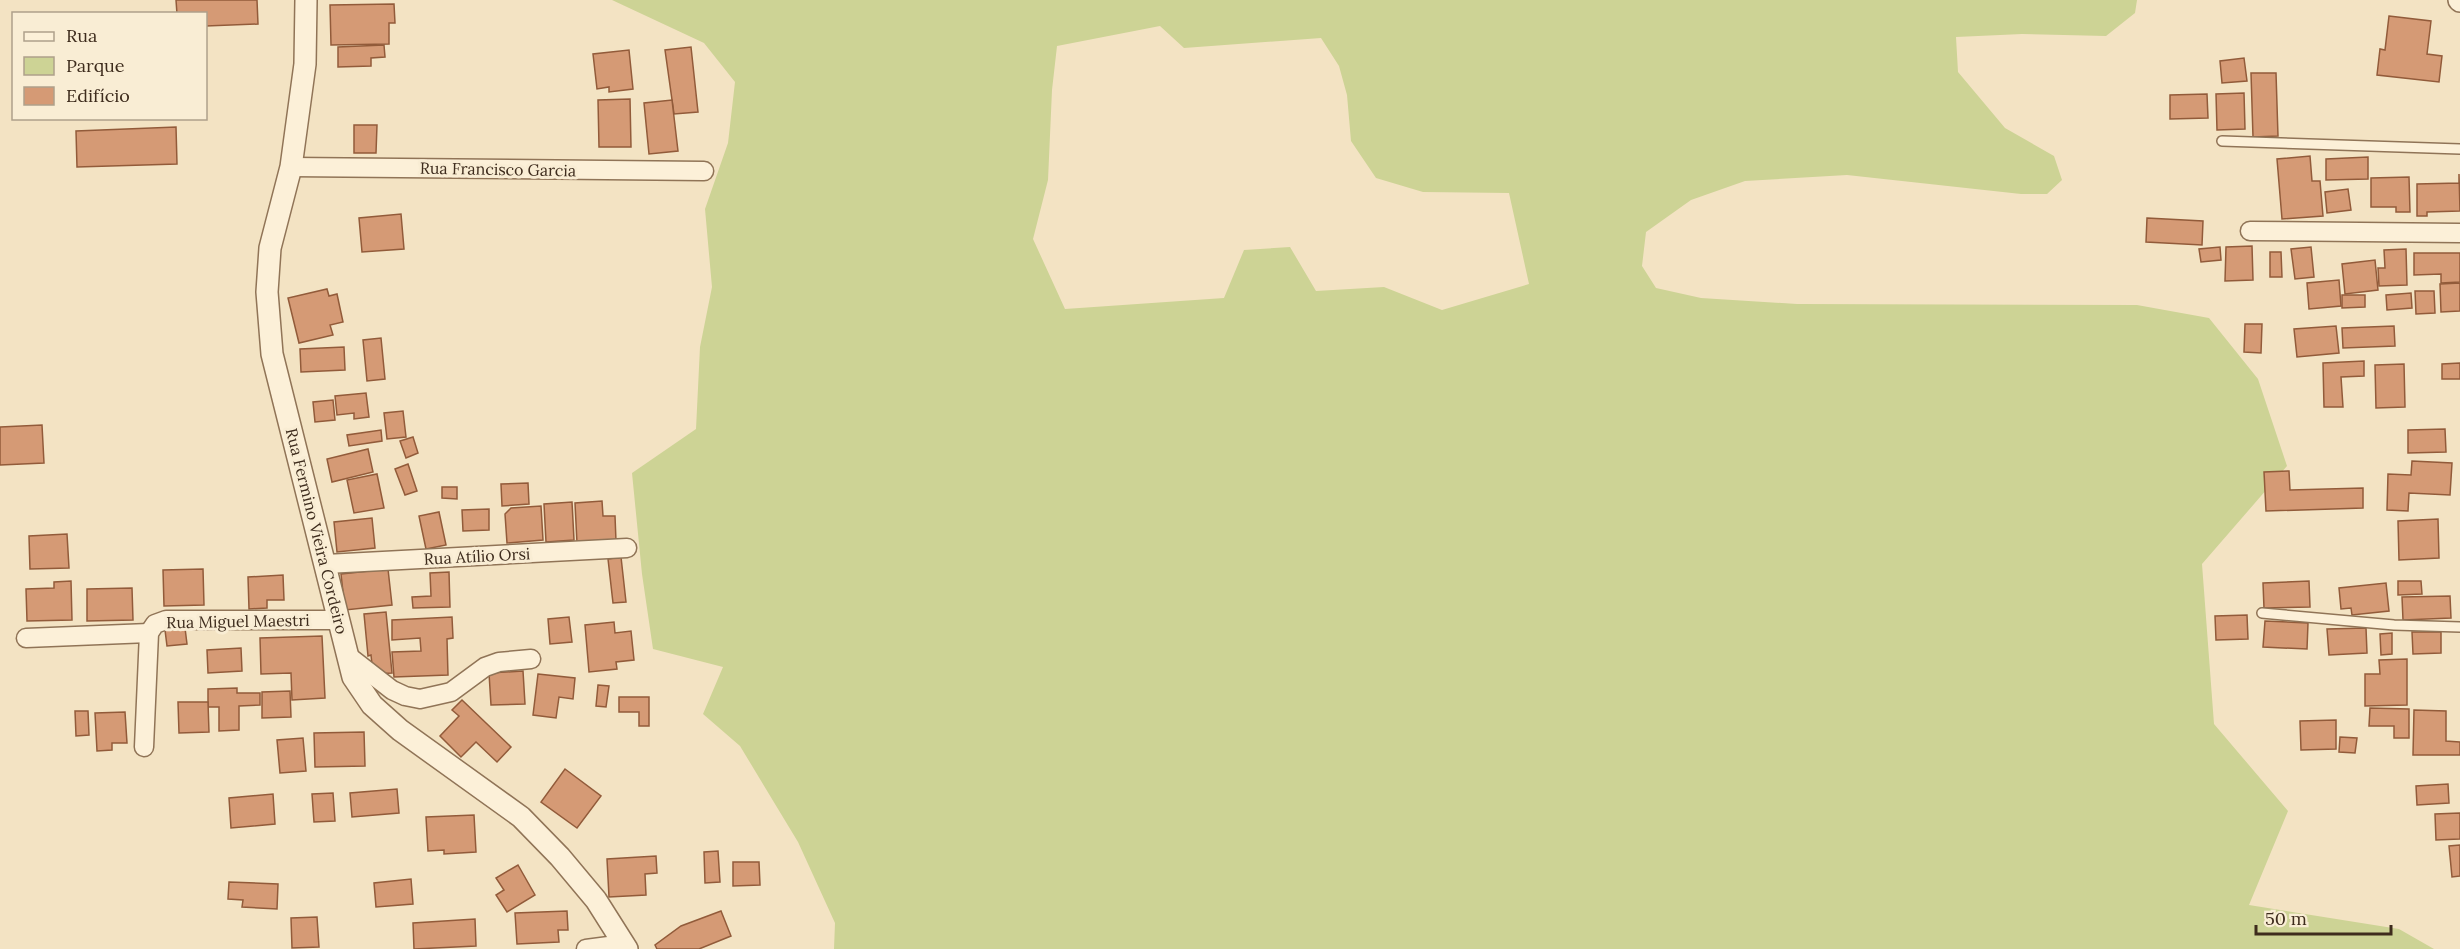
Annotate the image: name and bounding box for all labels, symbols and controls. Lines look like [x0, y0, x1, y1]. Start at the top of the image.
legend [12, 12, 207, 120]
text: Rua [66, 24, 97, 47]
text: Parque [66, 54, 125, 77]
text: Edifício [66, 84, 130, 107]
street label: Rua Francisco Garcia [420, 158, 576, 180]
street label: Rua Fermino Vieira Cordeiro [282, 426, 352, 636]
street label: Rua Atílio Orsi [423, 543, 531, 569]
street label: Rua Miguel Maestri [166, 610, 310, 632]
scale bar [2256, 898, 2391, 936]
text: 50 m [2265, 907, 2307, 930]

